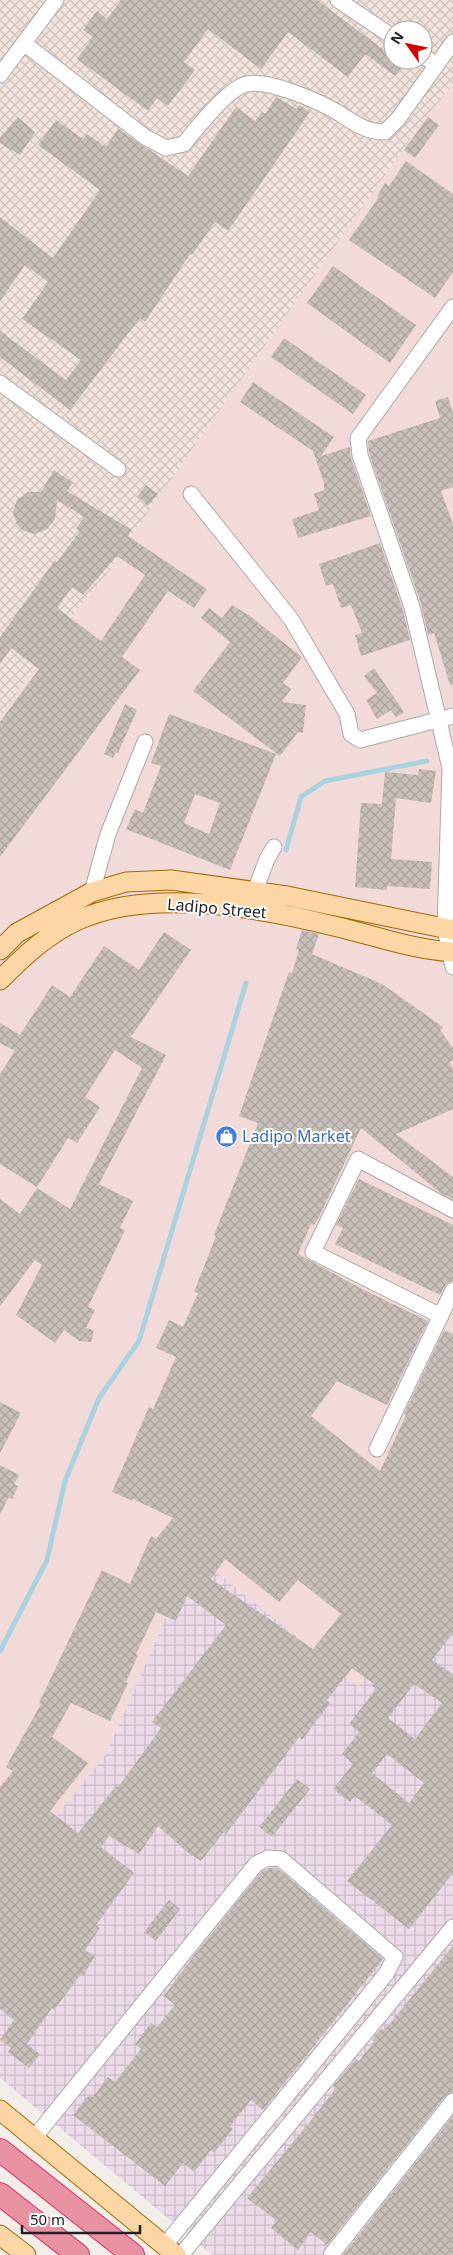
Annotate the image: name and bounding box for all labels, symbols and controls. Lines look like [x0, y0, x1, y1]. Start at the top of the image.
north arrow [383, 20, 433, 70]
text: N [386, 28, 408, 48]
street label: Ladipo Street [166, 893, 268, 923]
shop icon: Ladipo Market [214, 1124, 238, 1148]
place label: Ladipo Market [242, 1125, 351, 1147]
scale bar [22, 2202, 140, 2234]
text: 50 m [30, 2209, 65, 2229]

